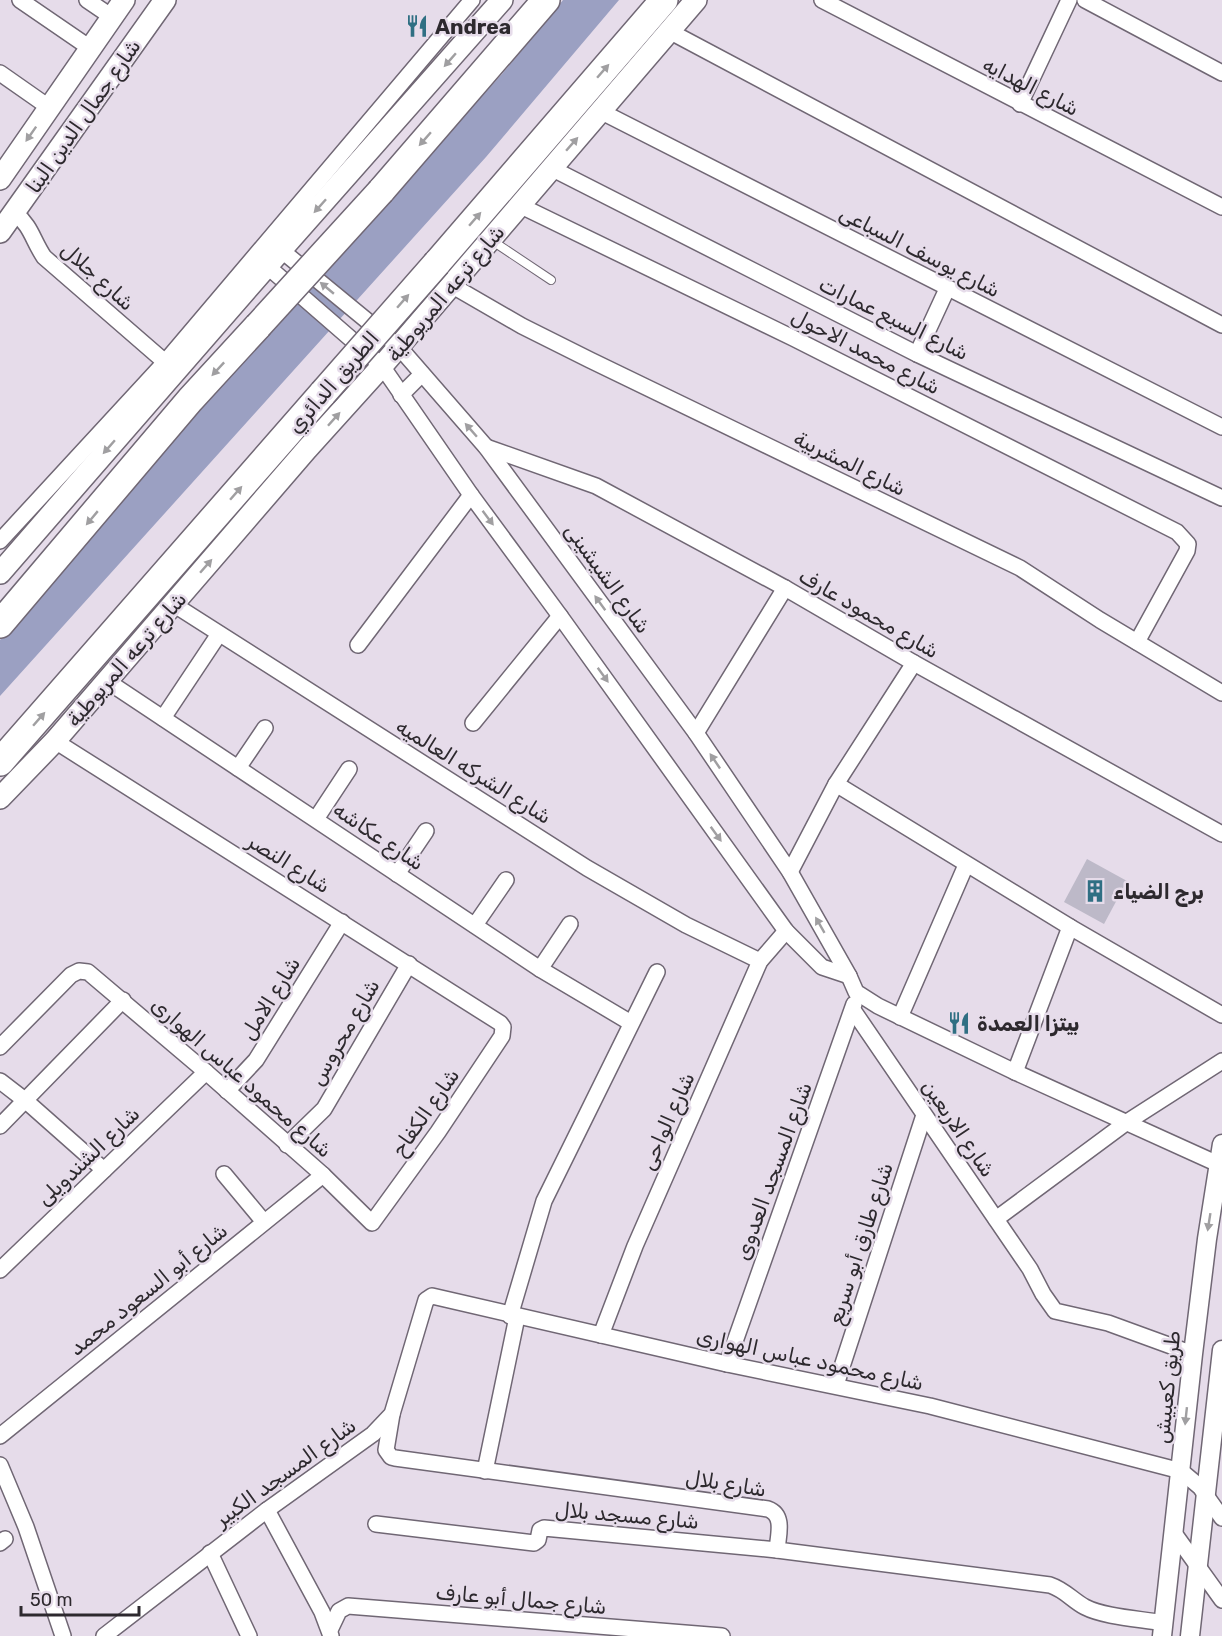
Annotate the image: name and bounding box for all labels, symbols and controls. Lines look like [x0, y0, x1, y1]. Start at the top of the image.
restaurant icon: Andrea [404, 13, 430, 39]
place label: Andrea [435, 14, 511, 39]
street label: شارع جمال الدين البنا [20, 34, 147, 199]
street label: شارع الهدايه [978, 51, 1083, 123]
one-way arrow [444, 52, 457, 67]
one-way arrow [596, 64, 609, 79]
one-way arrow [25, 126, 37, 142]
one-way arrow [418, 132, 432, 147]
one-way arrow [565, 137, 578, 152]
one-way arrow [314, 198, 327, 213]
street label: شارع يوسف السباعى [835, 200, 1005, 304]
one-way arrow [468, 212, 481, 227]
street label: شارع ترعه المريوطية [381, 220, 511, 368]
street label: شارع جلال [55, 237, 140, 317]
street label: شارع السبع عمارات [814, 271, 973, 368]
one-way arrow [320, 283, 335, 295]
one-way arrow [396, 294, 409, 309]
street label: شارع محمد الاحول [787, 303, 945, 401]
street label: الطريق الدائري [282, 326, 386, 439]
one-way arrow [211, 362, 225, 377]
one-way arrow [327, 411, 341, 426]
one-way arrow [465, 423, 478, 438]
street label: شارع المشربية [789, 425, 910, 503]
one-way arrow [103, 439, 116, 454]
one-way arrow [229, 486, 242, 501]
one-way arrow [86, 510, 99, 525]
one-way arrow [481, 510, 493, 525]
street label: شارع الشيشينى [558, 518, 656, 639]
one-way arrow [199, 559, 212, 574]
street label: شارع محمود عارف [794, 563, 943, 665]
street label: شارع ترعه المريوطية [61, 586, 193, 733]
one-way arrow [595, 596, 607, 611]
one-way arrow [597, 667, 608, 683]
one-way arrow [33, 711, 46, 727]
street label: شارع الشركه العالميه [391, 713, 556, 831]
one-way arrow [710, 753, 721, 769]
street label: شارع عكاشه [328, 797, 429, 877]
one-way arrow [710, 825, 722, 841]
street label: شارع النصر [240, 827, 335, 900]
building icon: برج الضياء [1082, 878, 1108, 904]
place label: برج الضياء [1113, 879, 1204, 907]
one-way arrow [815, 917, 826, 933]
street label: شارع الامل [235, 952, 307, 1045]
street label: شارع محروس [304, 974, 386, 1091]
street label: شارع محمود عباس الهوارى [145, 992, 338, 1164]
restaurant icon: بيتزا العمدة [946, 1010, 972, 1036]
place label: بيتزا العمدة [977, 1011, 1080, 1037]
street label: شارع الكفاح [386, 1063, 466, 1162]
street label: شارع الواحى [634, 1068, 702, 1175]
street label: شارع الاربعين [916, 1074, 1001, 1183]
street label: شارع المسجد العدوى [729, 1079, 819, 1264]
street label: شارع الشندويلى [32, 1101, 146, 1213]
street label: شارع طارق أبو سريع [822, 1159, 901, 1328]
one-way arrow [1205, 1213, 1214, 1232]
street label: شارع أبو السعود محمد [64, 1217, 234, 1362]
street label: شارع محمود عباس الهوارى [694, 1323, 926, 1397]
street label: طريق كعبيش [1149, 1329, 1185, 1445]
one-way arrow [1182, 1407, 1191, 1426]
street label: شارع المسجد الكبير [208, 1412, 362, 1534]
street label: شارع بلال [684, 1464, 768, 1504]
street label: شارع مسجد بلال [554, 1496, 700, 1536]
scale bar [21, 1579, 140, 1617]
street label: شارع جمال أبو عارف [434, 1579, 608, 1621]
text: 50 m [30, 1589, 73, 1611]

